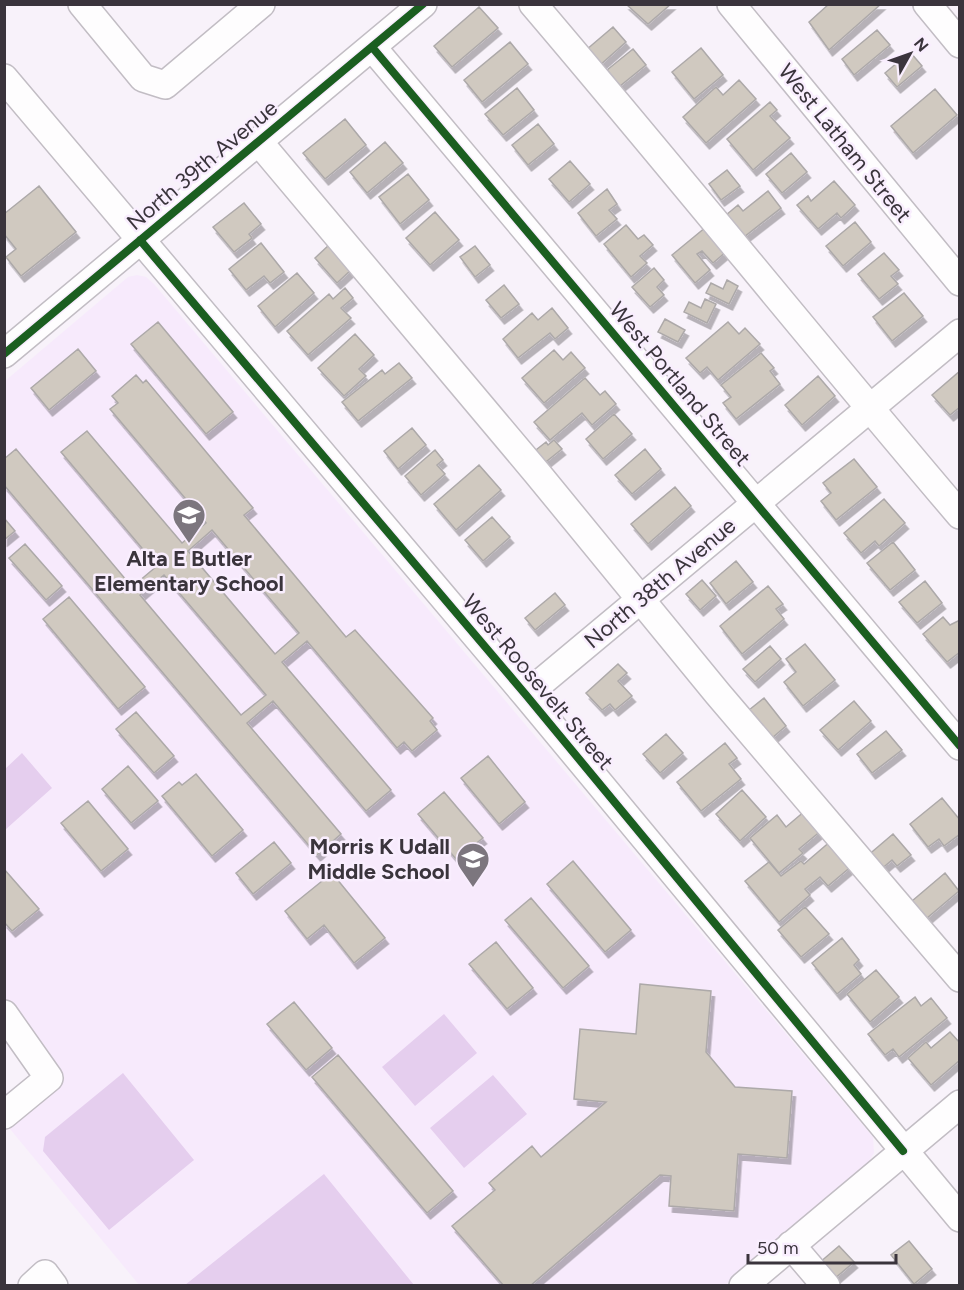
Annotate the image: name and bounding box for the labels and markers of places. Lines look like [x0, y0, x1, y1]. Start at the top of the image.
school or university icon: Alta E Butler Elementary School [171, 497, 207, 544]
place label: Alta E Butler Elementary School [94, 545, 284, 597]
place label: Morris K Udall Middle School [307, 833, 450, 885]
school or university icon: Morris K Udall Middle School [455, 841, 491, 888]

